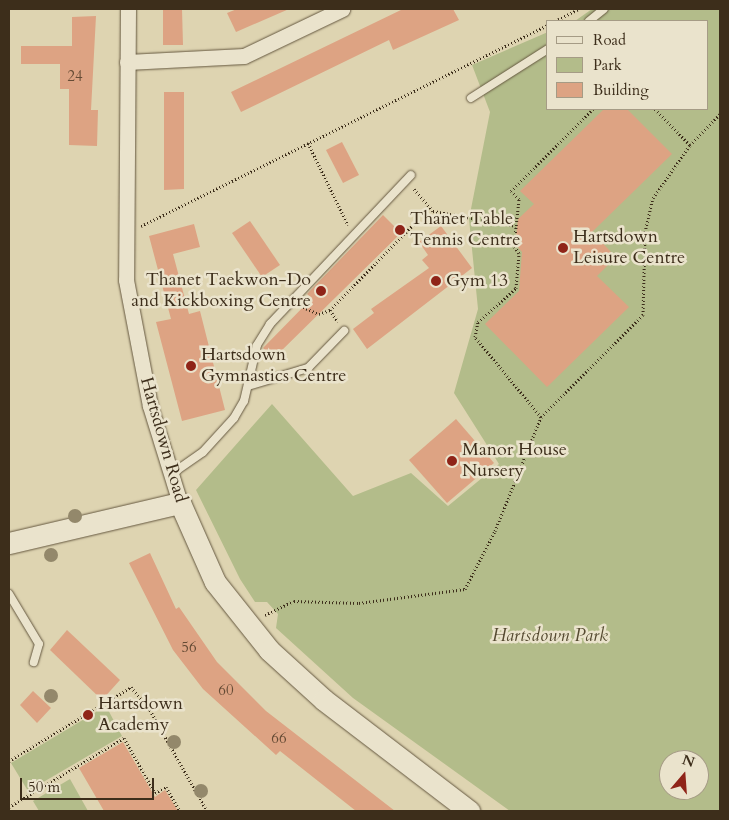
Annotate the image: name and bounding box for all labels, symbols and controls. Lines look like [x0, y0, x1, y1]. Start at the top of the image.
legend [546, 20, 709, 110]
text: Road [593, 30, 626, 50]
text: Park [593, 55, 622, 75]
house number: 24 [67, 68, 83, 86]
text: Building [593, 80, 649, 100]
place label: Thanet Table Tennis Centre [410, 209, 520, 252]
marker: Thanet Table Tennis Centre [394, 224, 406, 236]
place label: Hartsdown Leisure Centre [573, 227, 685, 270]
marker: Hartsdown Leisure Centre [557, 242, 569, 254]
place label: Thanet Taekwon-Do and Kickboxing Centre [131, 270, 311, 312]
place label: Gym 13 [446, 270, 508, 292]
marker: Gym 13 [430, 275, 442, 287]
marker: Thanet Taekwon-Do and Kickboxing Centre [315, 285, 327, 297]
place label: Hartsdown Gymnastics Centre [201, 345, 346, 388]
marker: Hartsdown Gymnastics Centre [185, 360, 197, 372]
street label: Hartsdown Road [135, 375, 191, 505]
place label: Manor House Nursery [462, 440, 567, 482]
marker: Manor House Nursery [446, 455, 458, 467]
park label: Hartsdown Park [492, 625, 608, 647]
house number: 56 [181, 639, 197, 657]
house number: 60 [218, 682, 234, 700]
place label: Hartsdown Academy [98, 694, 183, 736]
marker: Hartsdown Academy [82, 709, 94, 721]
house number: 66 [271, 730, 287, 748]
north arrow [659, 750, 709, 800]
text: N [680, 750, 697, 772]
scale bar [22, 768, 156, 800]
text: 50 m [28, 777, 60, 797]

